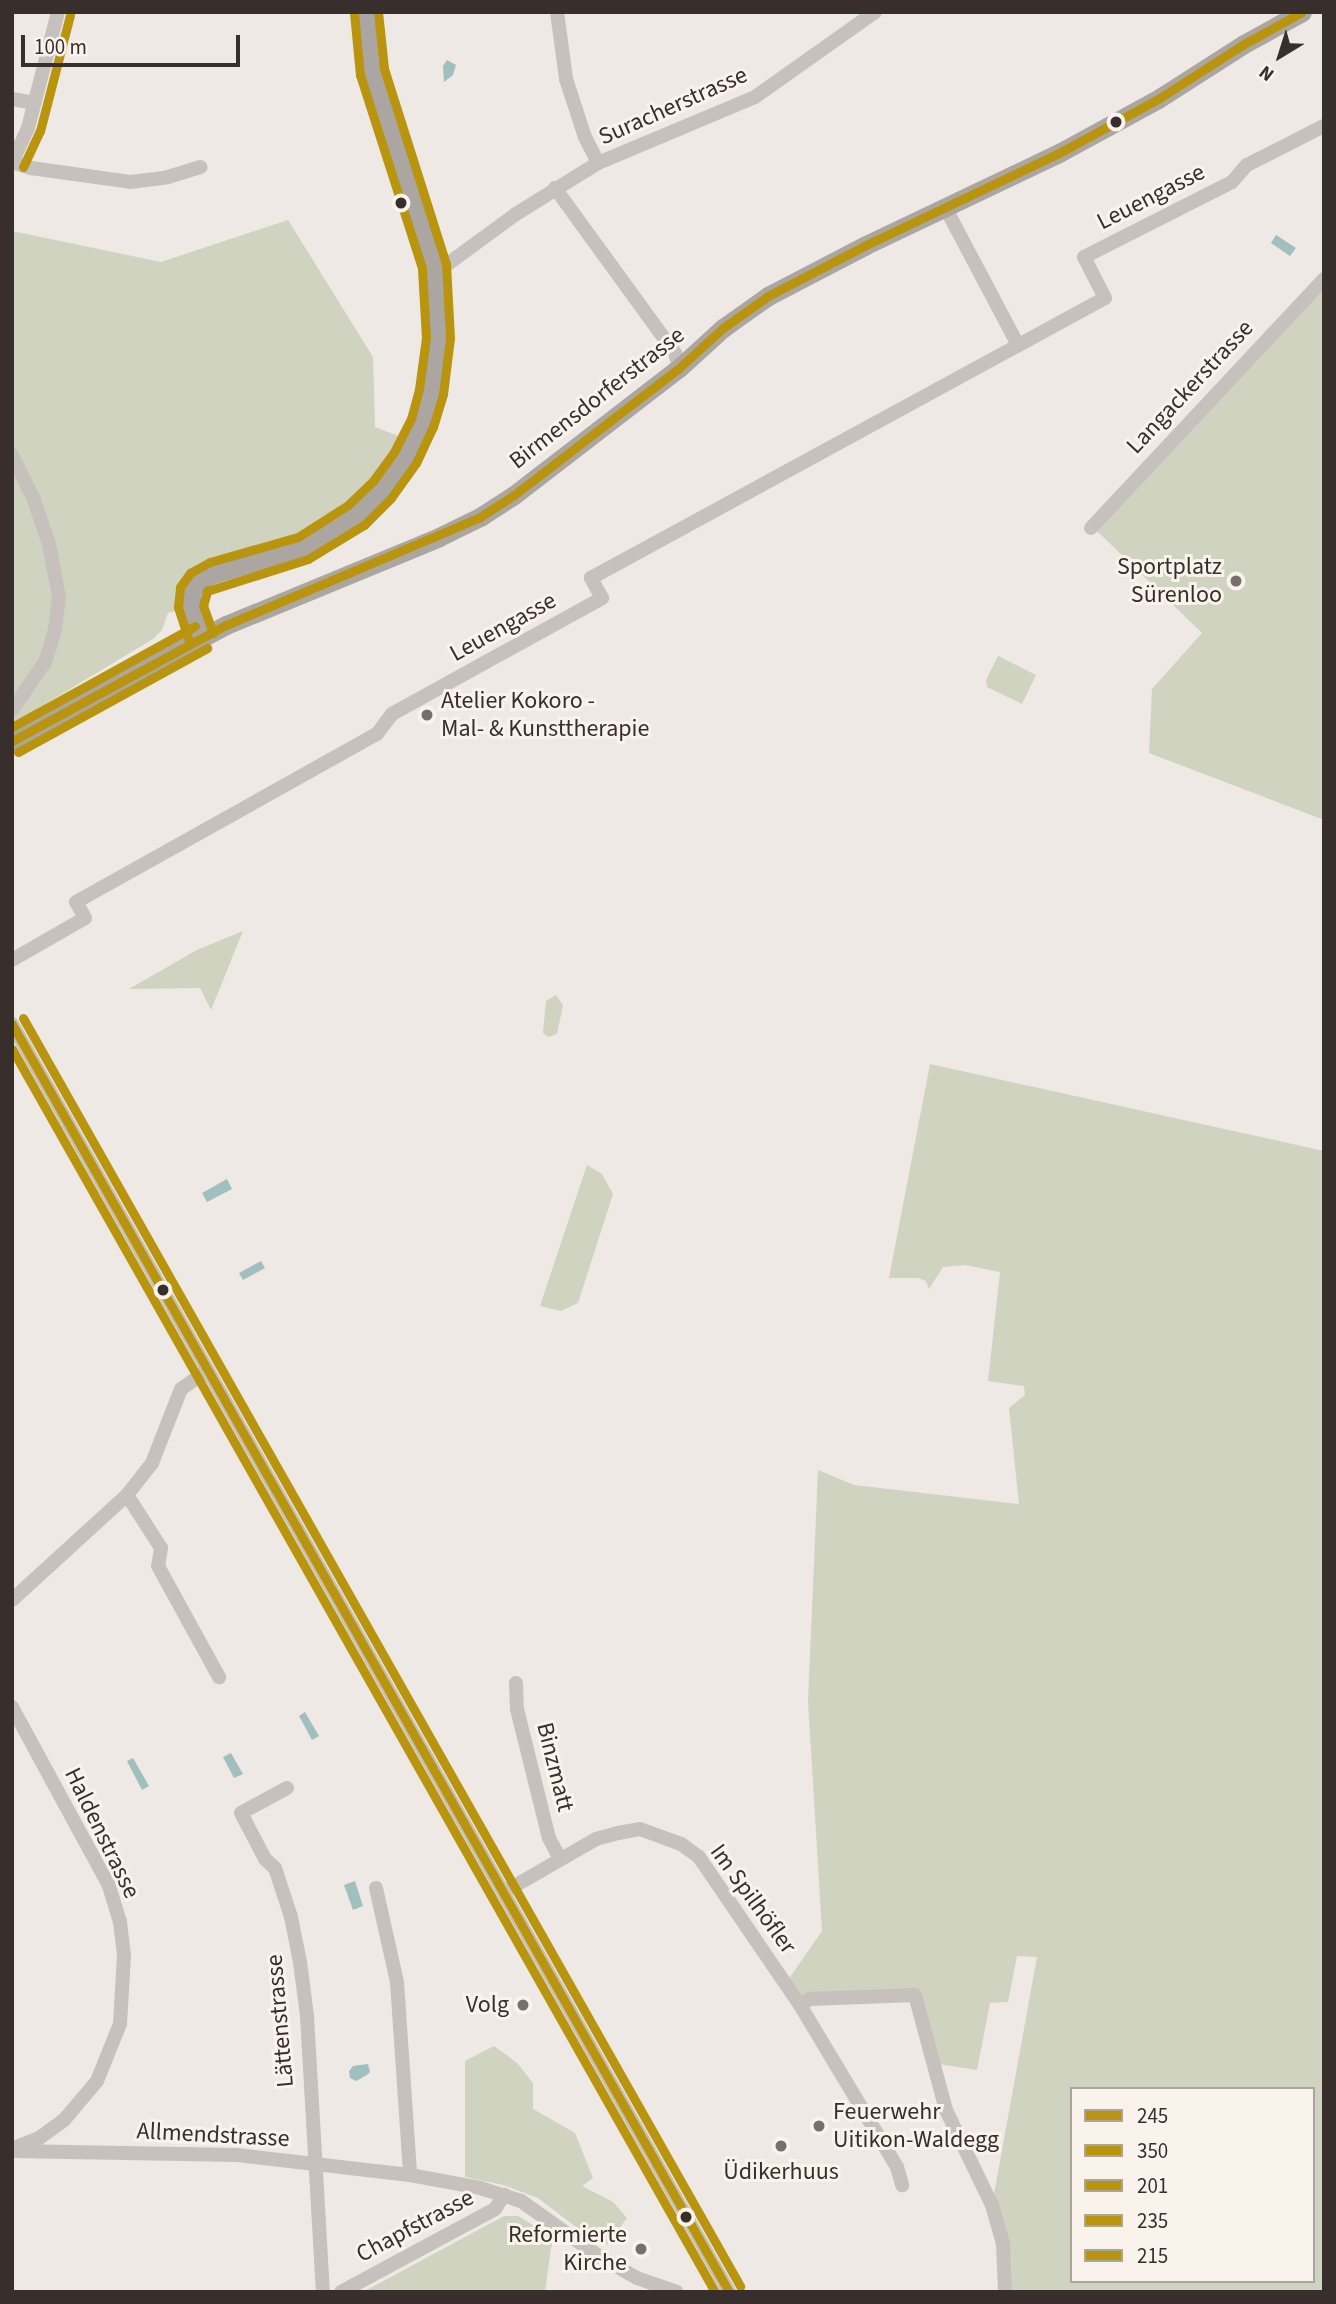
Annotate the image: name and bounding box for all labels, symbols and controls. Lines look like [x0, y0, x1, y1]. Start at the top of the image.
scale bar [24, 21, 243, 65]
north arrow [1245, 21, 1315, 91]
text: 100 m [34, 32, 87, 62]
text: N [1253, 58, 1280, 87]
street label: Suracherstrasse [594, 60, 752, 152]
unlabelled marker [1109, 115, 1123, 129]
street label: Leuengasse [1092, 158, 1210, 236]
unlabelled marker [394, 196, 408, 210]
street label: Langackerstrasse [1121, 314, 1259, 460]
street label: Birmensdorferstrasse [504, 321, 690, 475]
place label: Sportplatz Sürenloo [1117, 553, 1222, 609]
marker: Sportplatz Sürenloo [1228, 573, 1244, 589]
street label: Leuengasse [445, 586, 561, 668]
place label: Atelier Kokoro - Mal- & Kunsttherapie [441, 687, 649, 743]
marker: Atelier Kokoro - Mal- & Kunsttherapie [419, 707, 435, 723]
unlabelled marker [156, 1283, 170, 1297]
street label: Binzmatt [530, 1719, 580, 1815]
street label: Haldenstrasse [58, 1763, 146, 1903]
street label: Im Spilhöfler [704, 1839, 802, 1959]
street label: Lättenstrasse [260, 1953, 300, 2089]
place label: Volg [466, 1991, 509, 2019]
marker: Volg [515, 1997, 531, 2013]
legend [1070, 2087, 1315, 2283]
place label: Feuerwehr Uitikon-Waldegg [833, 2098, 999, 2154]
text: 245 [1137, 2101, 1168, 2131]
street label: Allmendstrasse [136, 2117, 290, 2153]
marker: Feuerwehr Uitikon-Waldegg [811, 2118, 827, 2134]
text: 350 [1137, 2136, 1168, 2166]
marker: Üdikerhuus [773, 2138, 789, 2154]
place label: Üdikerhuus [723, 2158, 839, 2186]
text: 201 [1137, 2171, 1168, 2201]
street label: Chapfstrasse [351, 2183, 479, 2269]
text: 235 [1137, 2206, 1168, 2236]
unlabelled marker [679, 2210, 693, 2224]
place label: Reformierte Kirche [508, 2221, 627, 2277]
marker: Reformierte Kirche [633, 2241, 649, 2257]
text: 215 [1137, 2241, 1168, 2271]

